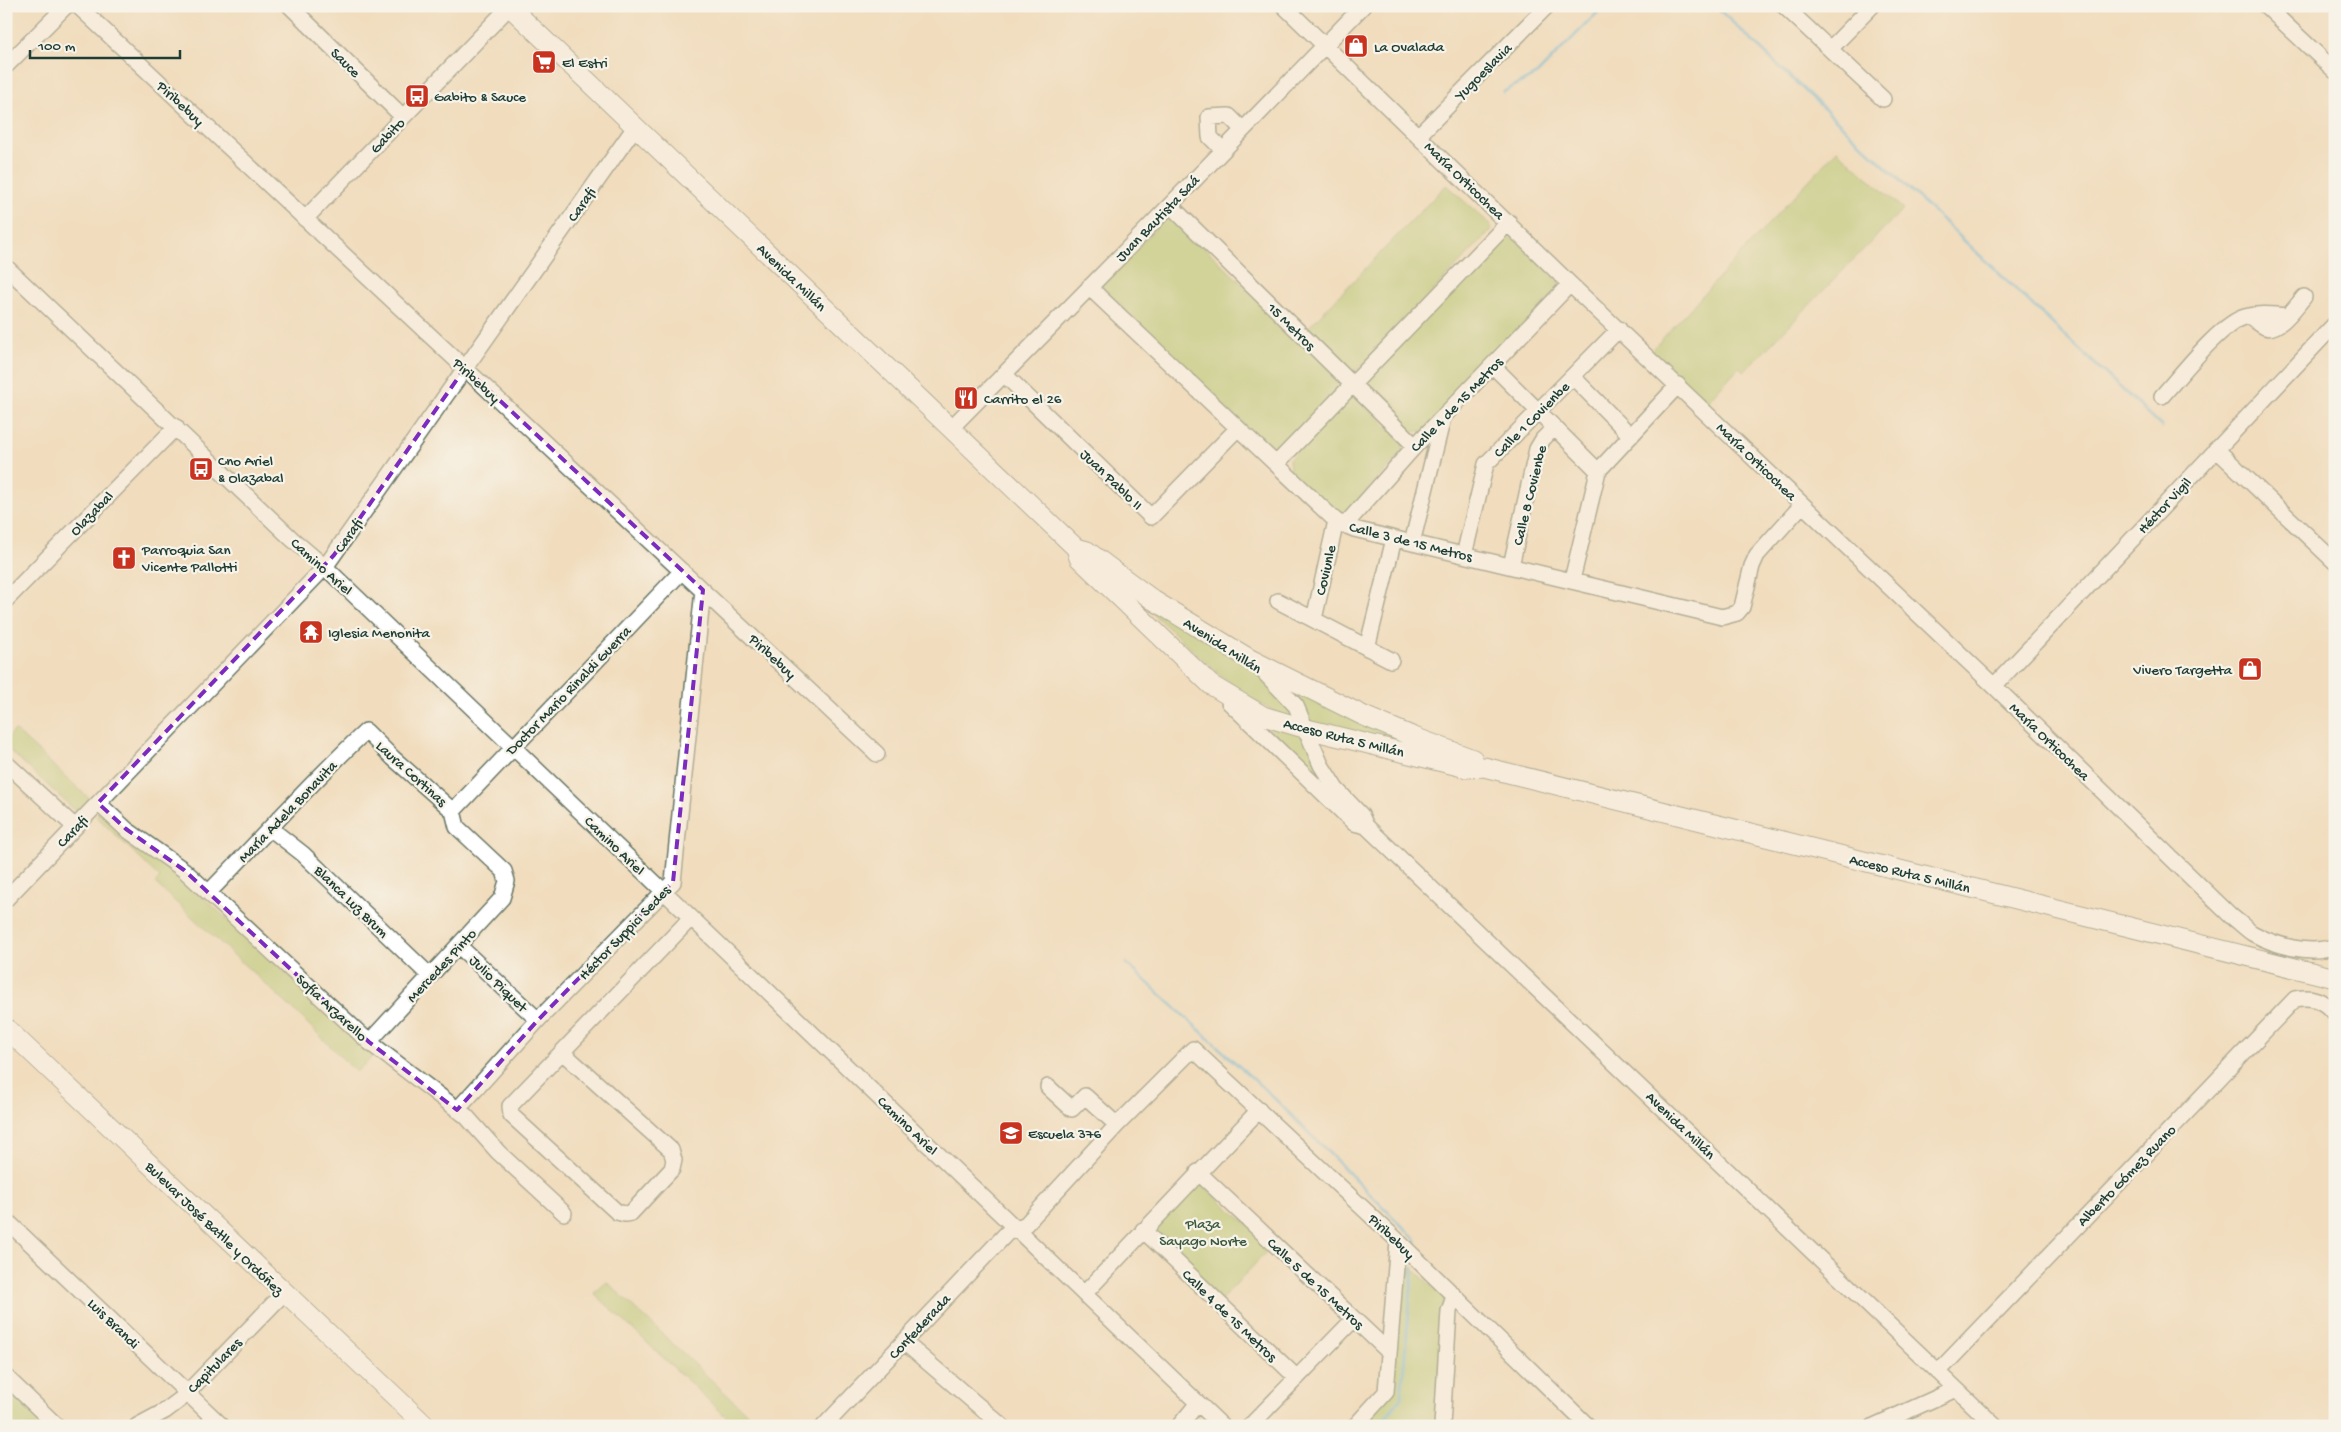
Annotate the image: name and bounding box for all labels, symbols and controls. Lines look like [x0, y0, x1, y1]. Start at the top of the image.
scale bar [30, 28, 180, 60]
shop icon: La Ovalada [1343, 33, 1369, 59]
text: 100 m [37, 38, 76, 56]
place label: La Ovalada [1374, 39, 1445, 57]
street label: Yugoeslavia [1451, 40, 1517, 106]
street label: Sauce [326, 45, 364, 82]
supermarket icon: El Estri [531, 49, 557, 75]
place label: El Estri [562, 55, 608, 73]
street label: Piribebuy [152, 77, 207, 131]
bus stop icon: Gabito & Sauce [404, 83, 430, 109]
place label: Gabito & Sauce [434, 89, 526, 107]
street label: Gabito [367, 115, 410, 158]
street label: María Orticochea [1420, 138, 1508, 225]
street label: Juan Bautista Saá [1113, 172, 1205, 266]
street label: Carafi [564, 184, 601, 226]
street label: Avenida Millán [752, 241, 829, 316]
street label: 15 Metros [1262, 299, 1319, 355]
street label: Piribebuy [448, 354, 503, 408]
street label: Calle 4 de 15 Metros [1407, 354, 1508, 457]
street label: Calle 1 Covienbe [1491, 378, 1574, 462]
restaurant icon: Carrito el 26 [953, 385, 979, 411]
place label: Carrito el 26 [984, 391, 1062, 409]
street label: María Orticochea [1712, 419, 1800, 506]
street label: Calle 8 Covienbe [1510, 443, 1552, 547]
street label: Juan Pablo II [1075, 446, 1146, 515]
place label: Cno Ariel & Olazabal [218, 453, 284, 488]
bus stop icon: Cno Ariel & Olazabal [188, 456, 214, 482]
street label: Héctor Vigil [2135, 474, 2196, 538]
street label: Olazabal [67, 488, 118, 540]
street label: Carafi [331, 515, 368, 557]
street label: Calle 3 de 15 Metros [1347, 519, 1474, 567]
street label: Camino Ariel [286, 535, 355, 600]
place label: Parroquia San Vicente Pallotti [141, 542, 237, 577]
street label: Coviunle [1312, 543, 1342, 597]
church icon: Parroquia San Vicente Pallotti [111, 545, 137, 571]
street label: Avenida Millán [1179, 615, 1265, 679]
temple icon: Iglesia Menonita [298, 619, 324, 645]
street label: Doctor Mario Rinaldi Guerra [502, 623, 636, 760]
place label: Iglesia Menonita [328, 625, 430, 643]
street label: Piribebuy [744, 630, 799, 684]
shop icon: Vivero Targetta [2237, 656, 2263, 682]
place label: Vivero Targetta [2132, 662, 2233, 680]
street label: María Orticochea [2005, 699, 2093, 786]
street label: Acceso Ruta 5 Millán [1281, 715, 1406, 763]
street label: Laura Cortinas [371, 738, 450, 811]
street label: María Adela Bonavita [235, 757, 342, 867]
street label: Carafi [54, 812, 93, 852]
street label: Camino Ariel [580, 813, 648, 880]
street label: Acceso Ruta 5 Millán [1847, 851, 1972, 899]
street label: Blanca Luz Brum [309, 862, 392, 943]
street label: Héctor Suppici Sedes [576, 882, 676, 985]
street label: Mercedes Pinto [404, 926, 481, 1007]
street label: Julio Piquet [465, 952, 532, 1018]
street label: Sofía Arzarello [291, 971, 370, 1046]
street label: Avenida Millán [1641, 1089, 1718, 1164]
street label: Camino Ariel [873, 1093, 941, 1160]
school or university icon: Escuela 376 [998, 1120, 1024, 1146]
street label: Alberto Gómez Ruano [2074, 1122, 2181, 1231]
place label: Escuela 376 [1028, 1126, 1102, 1144]
street label: Bulevar José Batlle y Ordóñez [140, 1158, 287, 1301]
street label: Piribebuy [1363, 1210, 1418, 1265]
park label: Plaza Sayago Norte [1159, 1216, 1247, 1251]
street label: Calle 5 de 15 Metros [1262, 1235, 1367, 1334]
street label: Calle 4 de 15 Metros [1177, 1266, 1280, 1367]
street label: Confederada [886, 1291, 956, 1364]
street label: Luis Brandi [83, 1295, 142, 1354]
street label: Capitulares [184, 1334, 247, 1398]

